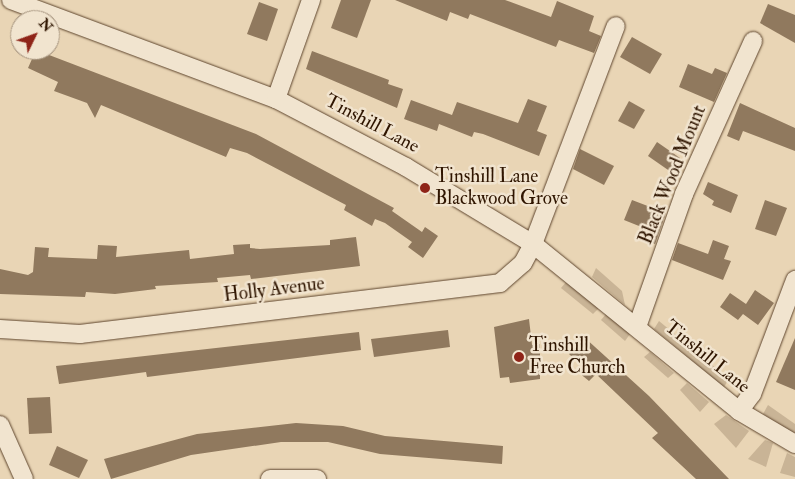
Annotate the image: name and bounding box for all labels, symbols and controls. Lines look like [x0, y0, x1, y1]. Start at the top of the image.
north arrow [10, 10, 60, 60]
text: N [35, 15, 56, 36]
street label: Tinshill Lane [321, 90, 423, 158]
street label: Black Wood Mount [635, 102, 711, 248]
place label: Tinshill Lane Blackwood Grove [435, 166, 568, 210]
marker: Tinshill Lane Blackwood Grove [419, 182, 431, 194]
street label: Holly Avenue [222, 273, 326, 307]
street label: Tinshill Lane [660, 316, 754, 398]
place label: Tinshill Free Church [529, 335, 626, 379]
marker: Tinshill Free Church [513, 351, 525, 363]

